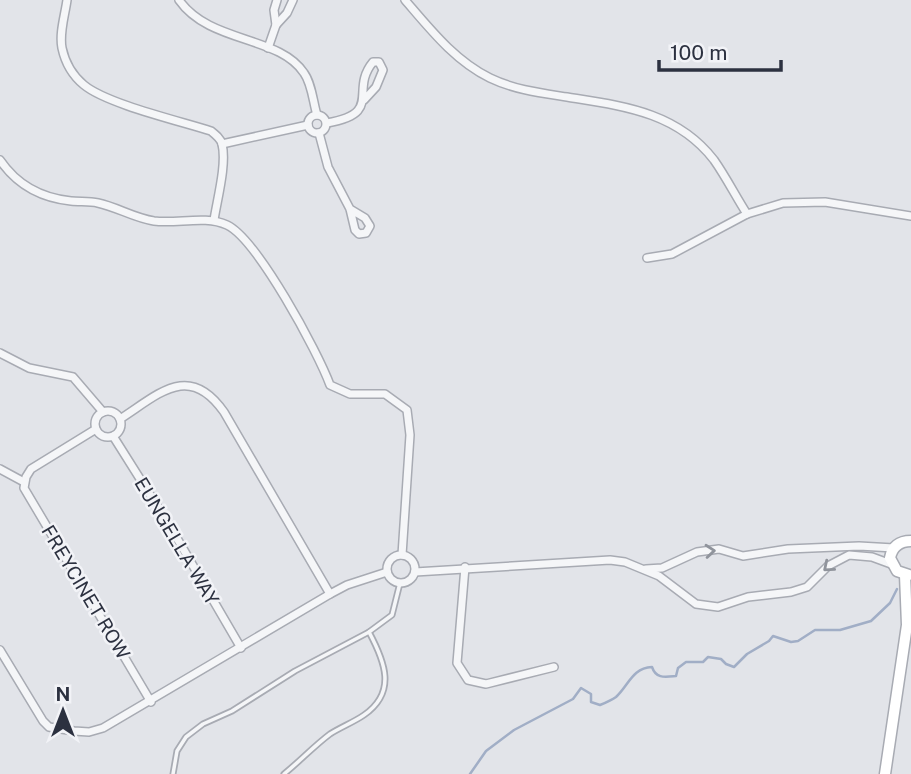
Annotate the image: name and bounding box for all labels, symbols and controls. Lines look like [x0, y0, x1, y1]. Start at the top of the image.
scale bar [659, 28, 782, 72]
text: 100 m [670, 40, 727, 65]
street label: EUNGELLA WAY [130, 473, 224, 609]
street label: FREYCINET ROW [37, 521, 135, 663]
one-way arrow [705, 544, 716, 559]
one-way arrow [824, 559, 836, 572]
north arrow [28, 676, 98, 746]
text: N [56, 683, 70, 705]

